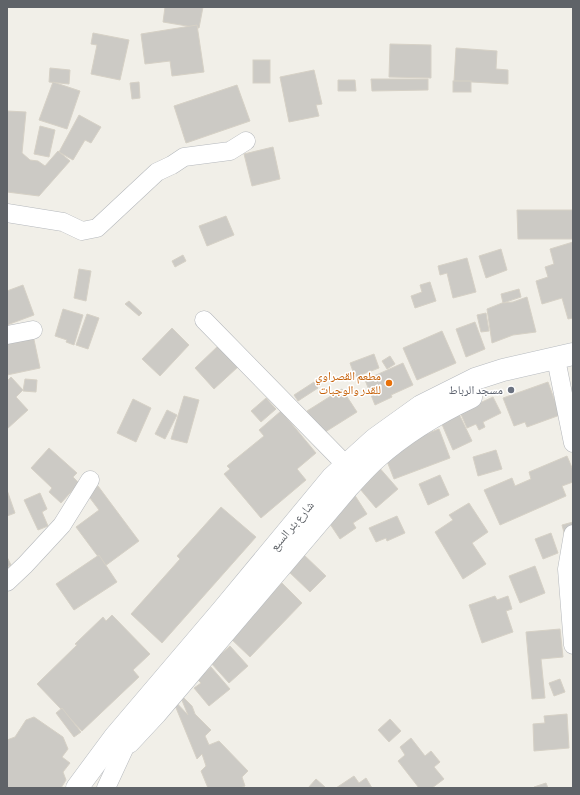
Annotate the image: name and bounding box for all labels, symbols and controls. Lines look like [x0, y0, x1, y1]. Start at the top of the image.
place label: مطعم القصراوي للقدر والوجبات [315, 369, 381, 397]
marker: مطعم القصراوي للقدر والوجبات [384, 378, 394, 388]
place label: مسجد الرباط [448, 383, 503, 397]
marker: مسجد الرباط [506, 385, 516, 395]
street label: شارع بئر السبع [267, 498, 318, 554]

